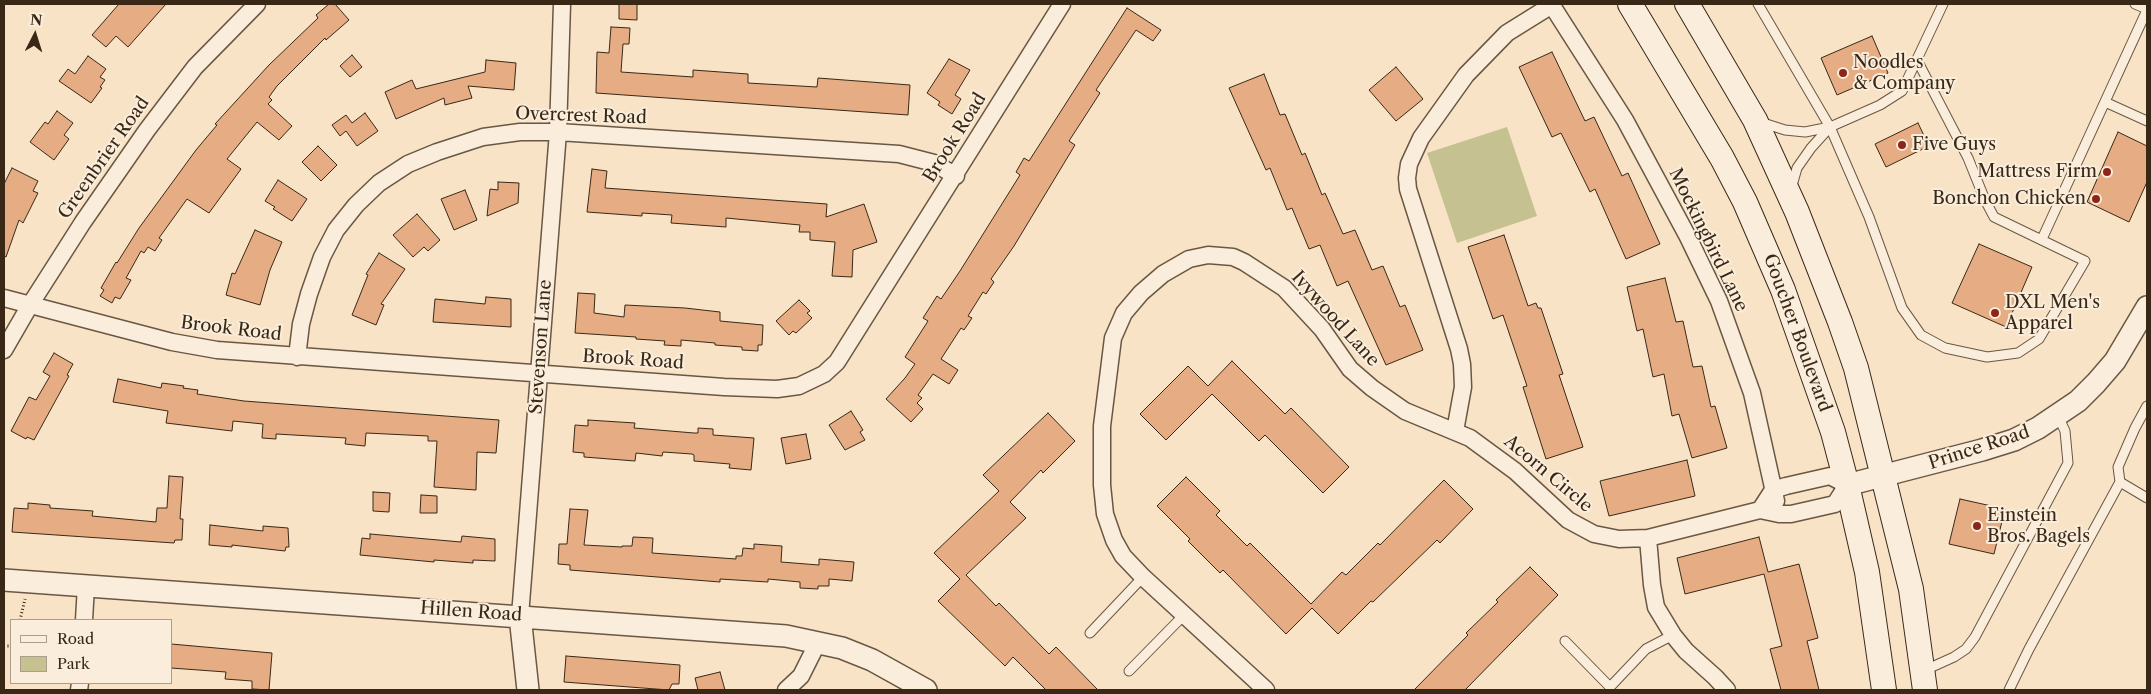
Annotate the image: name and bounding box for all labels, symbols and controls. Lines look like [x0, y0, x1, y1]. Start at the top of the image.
north arrow [10, 10, 60, 60]
text: N [29, 11, 43, 30]
place label: Noodles & Company [1853, 52, 1955, 94]
marker: Noodles & Company [1837, 67, 1849, 79]
street label: Brook Road [919, 89, 991, 187]
street label: Greenbrier Road [54, 93, 154, 223]
street label: Overcrest Road [515, 103, 647, 129]
place label: Five Guys [1912, 134, 1996, 156]
marker: Five Guys [1896, 139, 1908, 151]
place label: Mattress Firm [1977, 161, 2097, 183]
street label: Mockingbird Lane [1664, 165, 1752, 315]
marker: Mattress Firm [2101, 166, 2113, 178]
place label: Bonchon Chicken [1932, 188, 2086, 210]
marker: Bonchon Chicken [2090, 193, 2102, 205]
street label: Goucher Boulevard [1758, 251, 1836, 415]
street label: Ivywood Lane [1286, 267, 1384, 371]
street label: Stevenson Lane [526, 279, 556, 415]
place label: DXL Men's Apparel [2005, 292, 2100, 334]
marker: DXL Men's Apparel [1989, 307, 2001, 319]
street label: Brook Road [179, 312, 283, 346]
street label: Brook Road [582, 346, 684, 374]
street label: Prince Road [1926, 421, 2032, 475]
street label: Acorn Circle [1499, 431, 1597, 517]
place label: Einstein Bros. Bagels [1987, 505, 2090, 548]
marker: Einstein Bros. Bagels [1971, 520, 1983, 532]
street label: Hillen Road [419, 598, 523, 626]
legend [10, 619, 172, 684]
text: Road [57, 629, 94, 648]
text: Park [57, 654, 90, 673]

